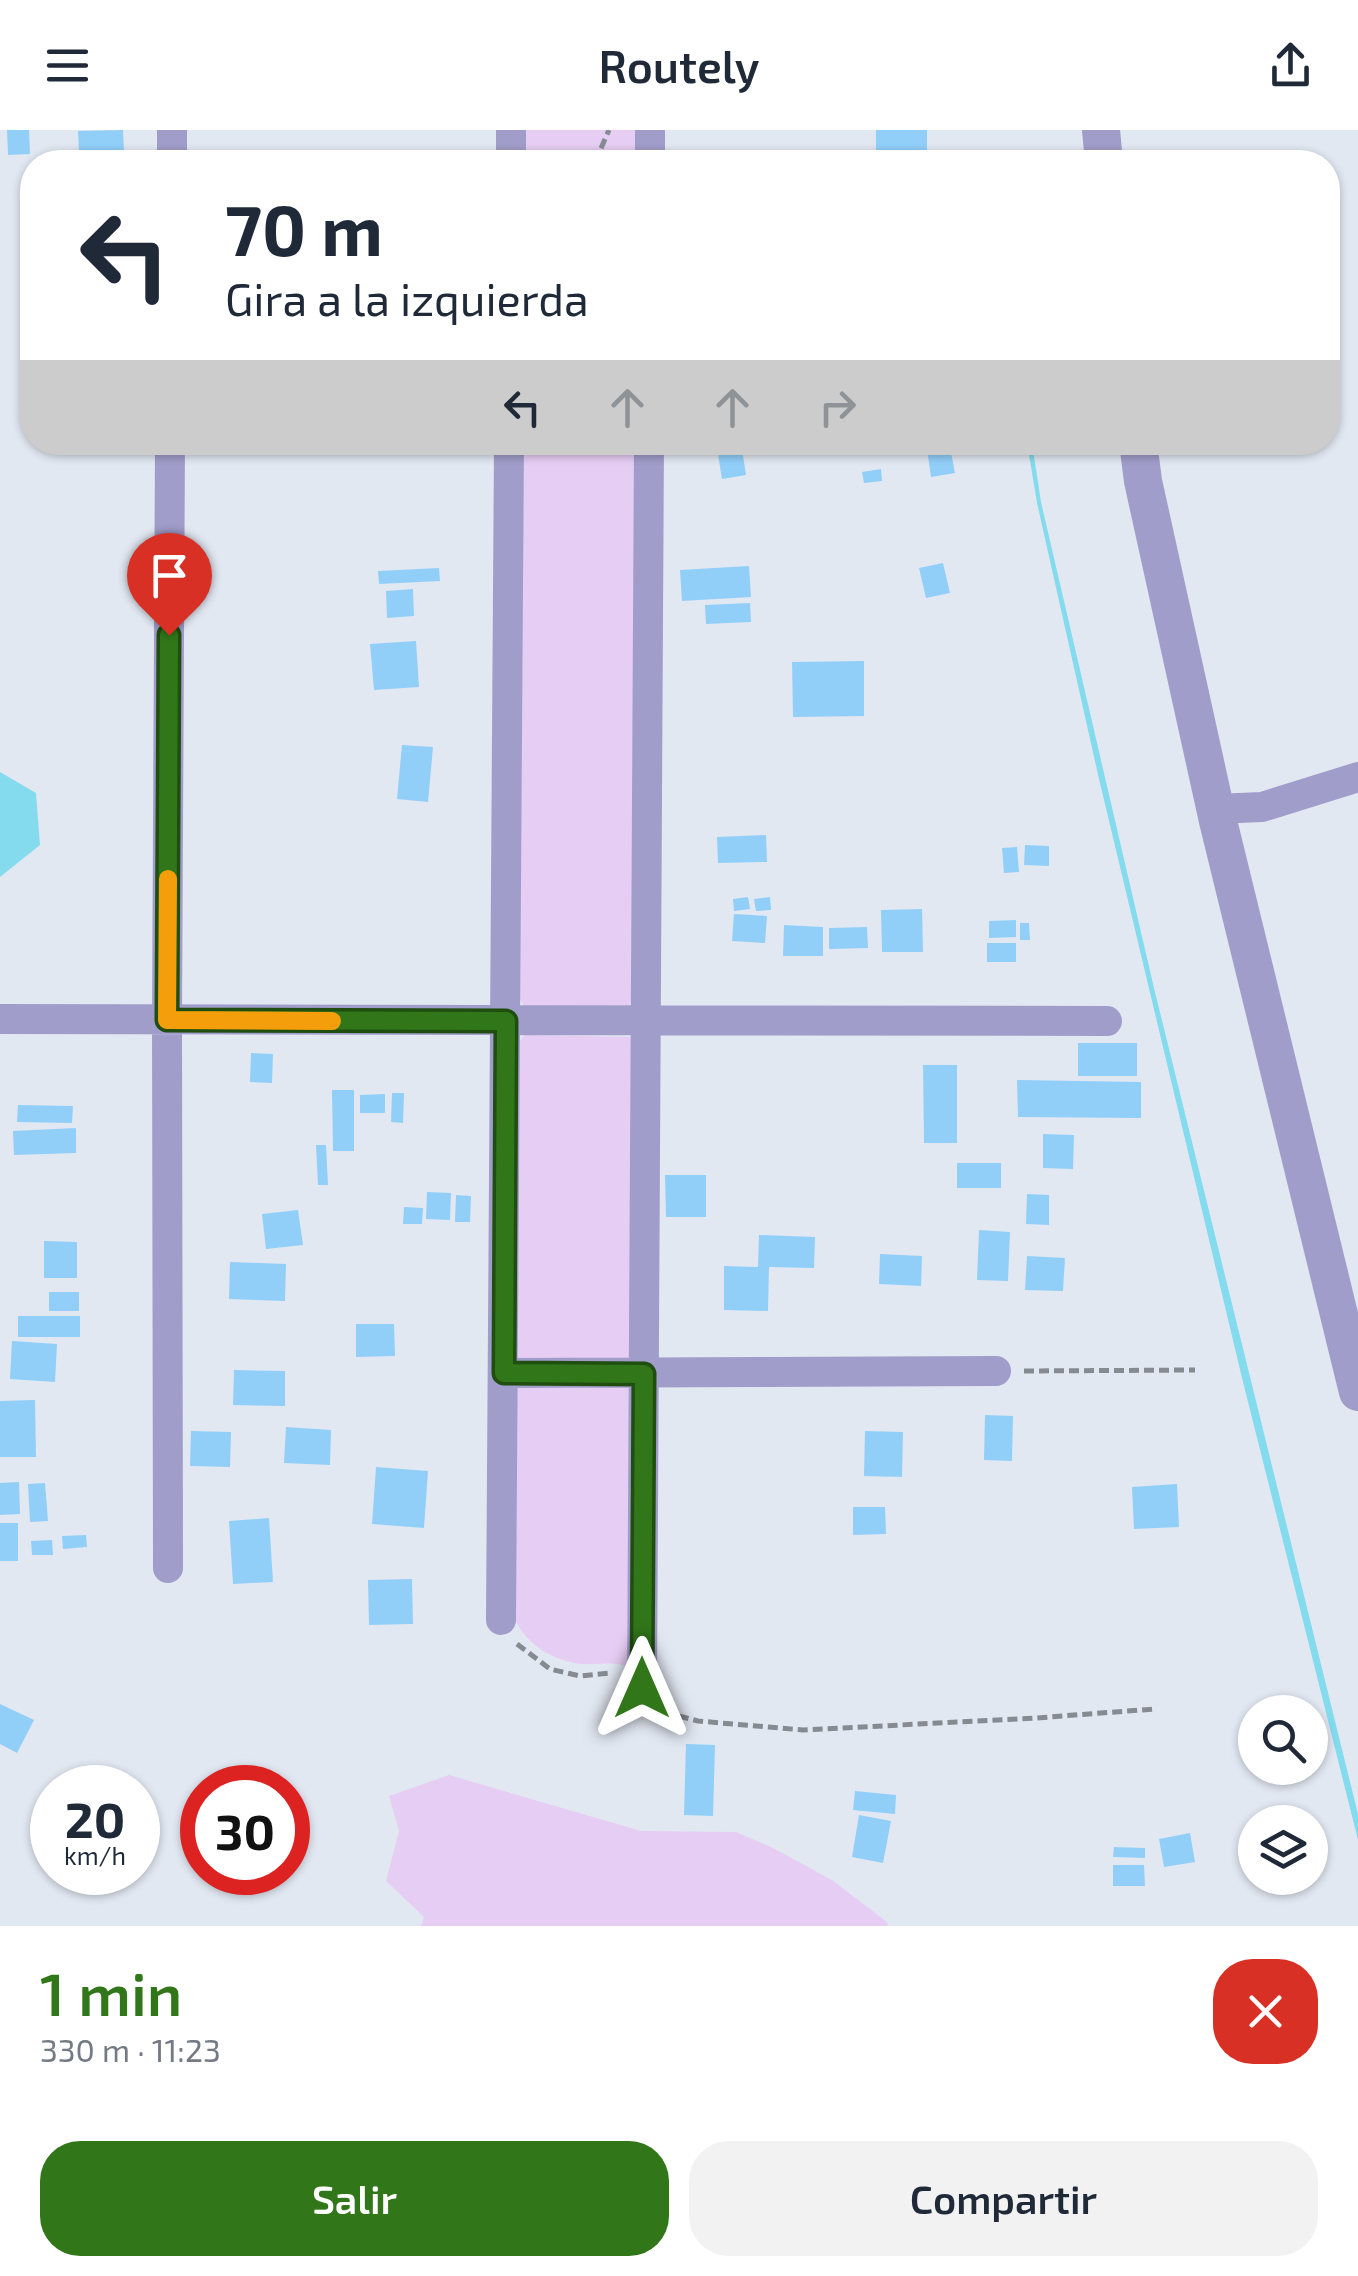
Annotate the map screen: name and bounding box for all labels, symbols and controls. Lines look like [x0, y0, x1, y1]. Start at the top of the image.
icon: menu [40, 38, 95, 93]
text: Routely [598, 38, 760, 92]
icon: share [1263, 38, 1318, 93]
text: 70 m [225, 186, 383, 270]
icon: left [60, 190, 190, 320]
text: Gira a la izquierda [225, 271, 589, 325]
icon: left [495, 380, 550, 435]
icon: ahead [600, 380, 655, 435]
icon: ahead [705, 380, 760, 435]
icon: right [810, 380, 865, 435]
pin [127, 533, 212, 636]
icon: arrive [142, 548, 197, 603]
position arrow [590, 1636, 694, 1740]
map controls [1238, 1695, 1328, 1895]
button: search [1238, 1695, 1328, 1785]
speed limit sign: 30 [180, 1765, 310, 1895]
text: 20 [65, 1788, 125, 1848]
button: layers [1238, 1805, 1328, 1895]
text: km/h [64, 1840, 126, 1870]
text: 1 min [40, 1956, 182, 2028]
button: close [1213, 1959, 1318, 2064]
text: 330 m · 11:23 [40, 2030, 221, 2068]
button: Salir [40, 2141, 669, 2256]
button: Compartir [689, 2141, 1318, 2256]

